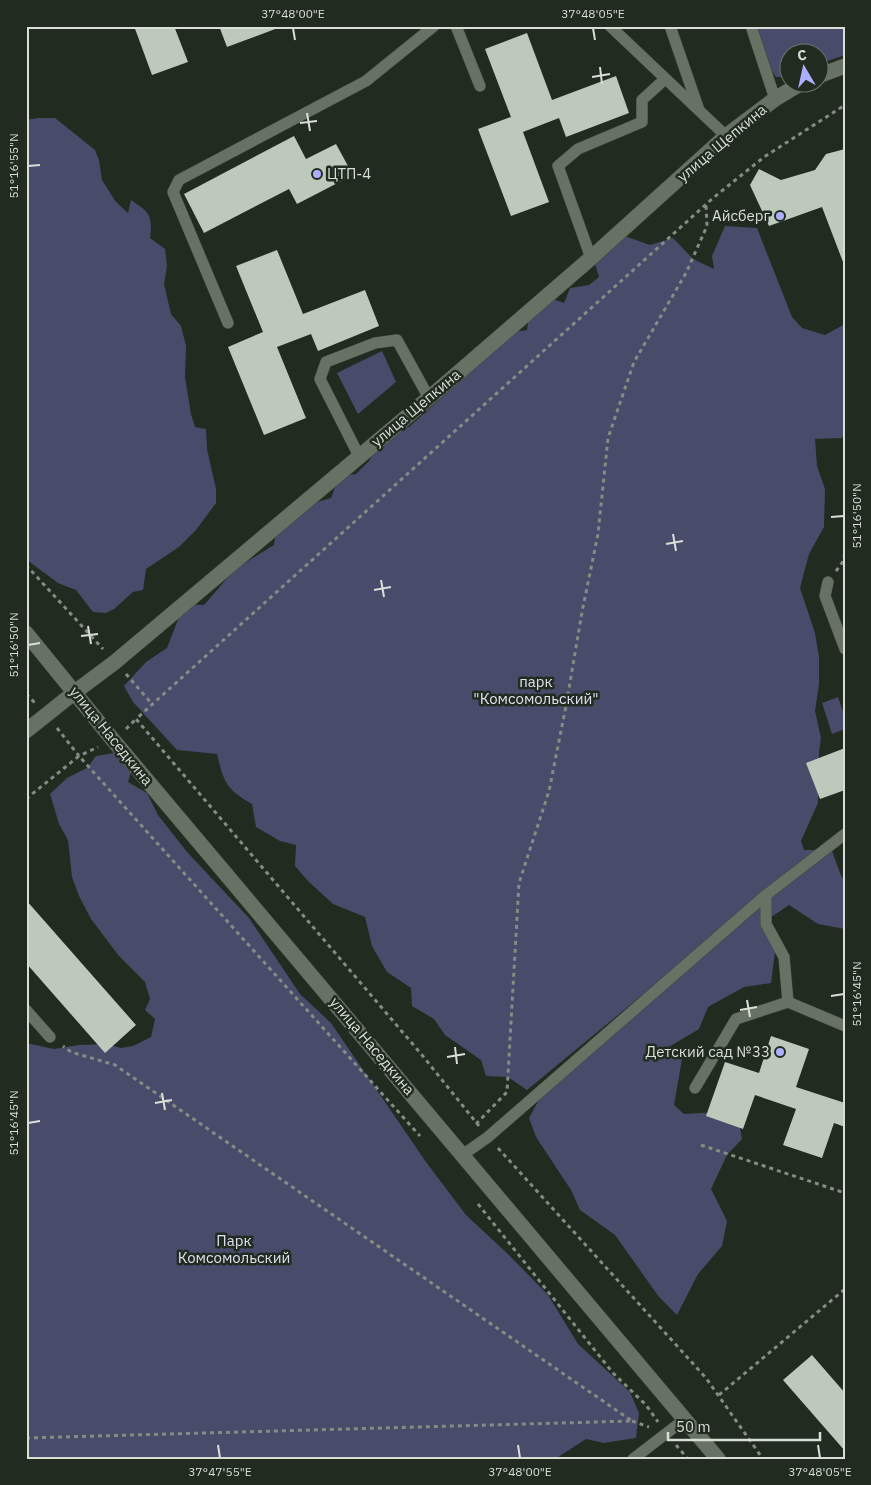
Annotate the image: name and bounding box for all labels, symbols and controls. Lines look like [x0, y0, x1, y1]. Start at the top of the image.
text: 37°48'00"E [261, 6, 325, 21]
text: 37°48'05"E [561, 6, 625, 21]
north arrow [778, 42, 828, 92]
text: С [796, 46, 808, 65]
street label: улица Щепкина [673, 100, 770, 185]
text: 51°16'55"N [6, 133, 21, 199]
place label: ЦТП-4 [327, 164, 371, 183]
marker: ЦТП-4 [311, 168, 323, 180]
place label: Айсберг [712, 206, 770, 225]
marker: Айсберг [774, 210, 786, 222]
street label: улица Щепкина [367, 365, 464, 450]
text: 51°16'50"N [849, 483, 864, 549]
text: 51°16'50"N [6, 612, 21, 678]
park label: парк "Комсомольский" [473, 672, 599, 708]
street label: улица Наседкина [66, 682, 157, 789]
text: 51°16'45"N [849, 961, 864, 1027]
street label: улица Наседкина [326, 993, 419, 1099]
place label: Детский сад №33 [645, 1042, 770, 1061]
marker: Детский сад №33 [774, 1046, 786, 1058]
text: 51°16'45"N [6, 1090, 21, 1156]
park label: Парк Комсомольский [178, 1231, 290, 1267]
scale bar [668, 1410, 821, 1442]
text: 50 m [676, 1417, 711, 1436]
text: 37°47'55"E [188, 1464, 252, 1479]
text: 37°48'00"E [488, 1464, 552, 1479]
text: 37°48'05"E [788, 1464, 852, 1479]

